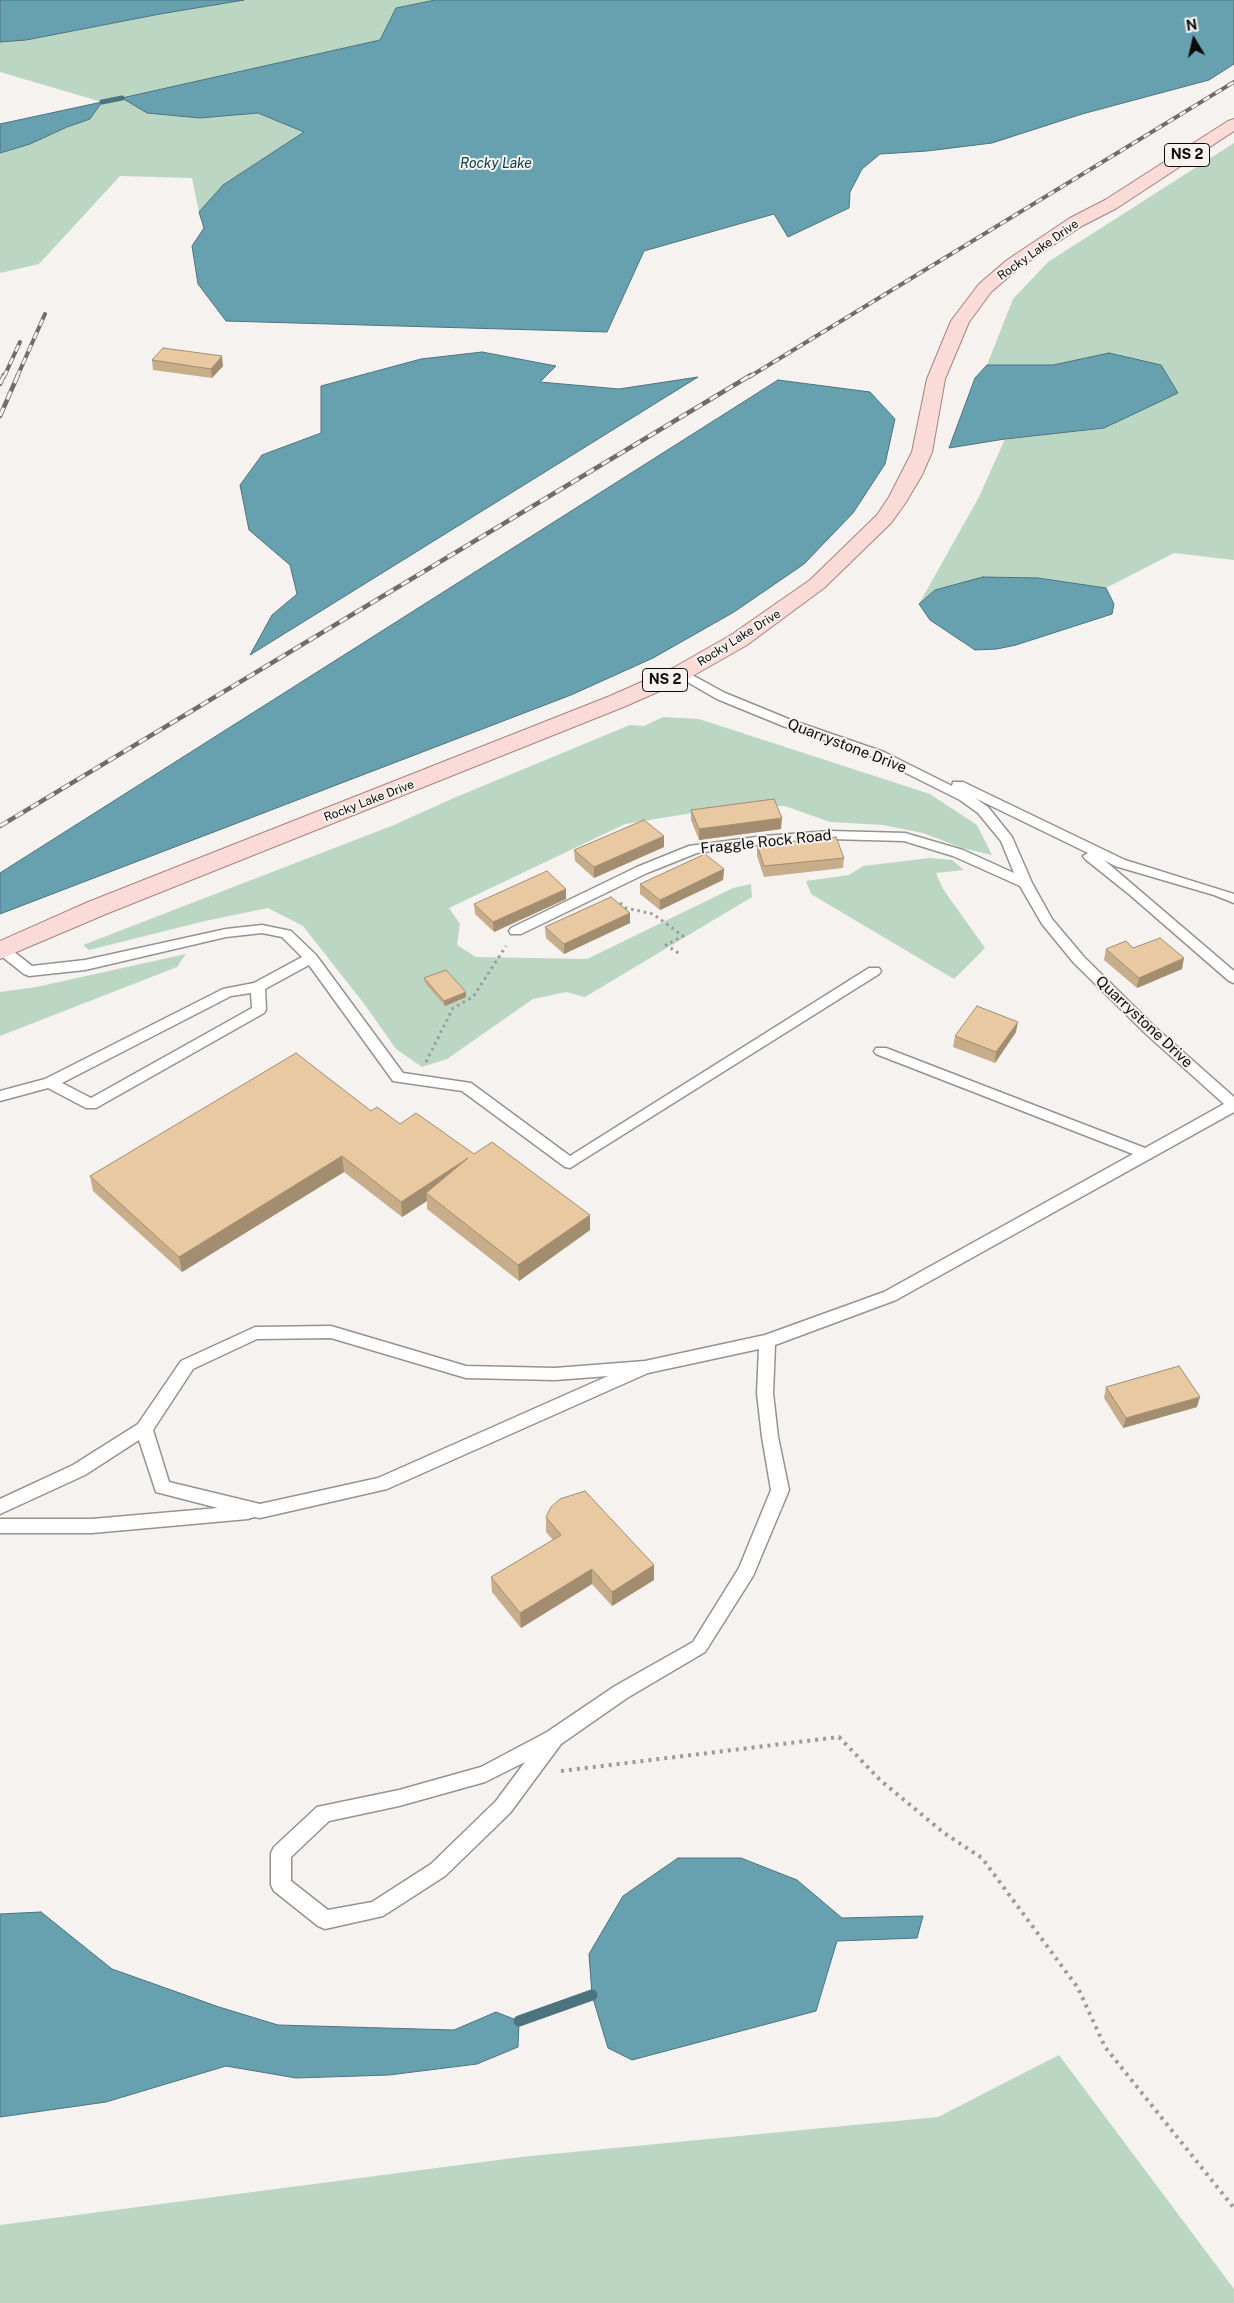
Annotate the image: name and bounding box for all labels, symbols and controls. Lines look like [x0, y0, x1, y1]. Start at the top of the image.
north arrow [1169, 15, 1219, 65]
text: N [1185, 16, 1198, 34]
road number: NS 2 [1164, 144, 1210, 166]
water label: Rocky Lake [460, 156, 532, 172]
street label: Rocky Lake Drive [995, 217, 1081, 283]
street label: Rocky Lake Drive [695, 607, 783, 669]
road number: NS 2 [642, 668, 688, 692]
street label: Quarrystone Drive [785, 715, 909, 777]
street label: Rocky Lake Drive [322, 777, 416, 825]
street label: Fraggle Rock Road [700, 826, 832, 858]
street label: Quarrystone Drive [1092, 972, 1196, 1072]

